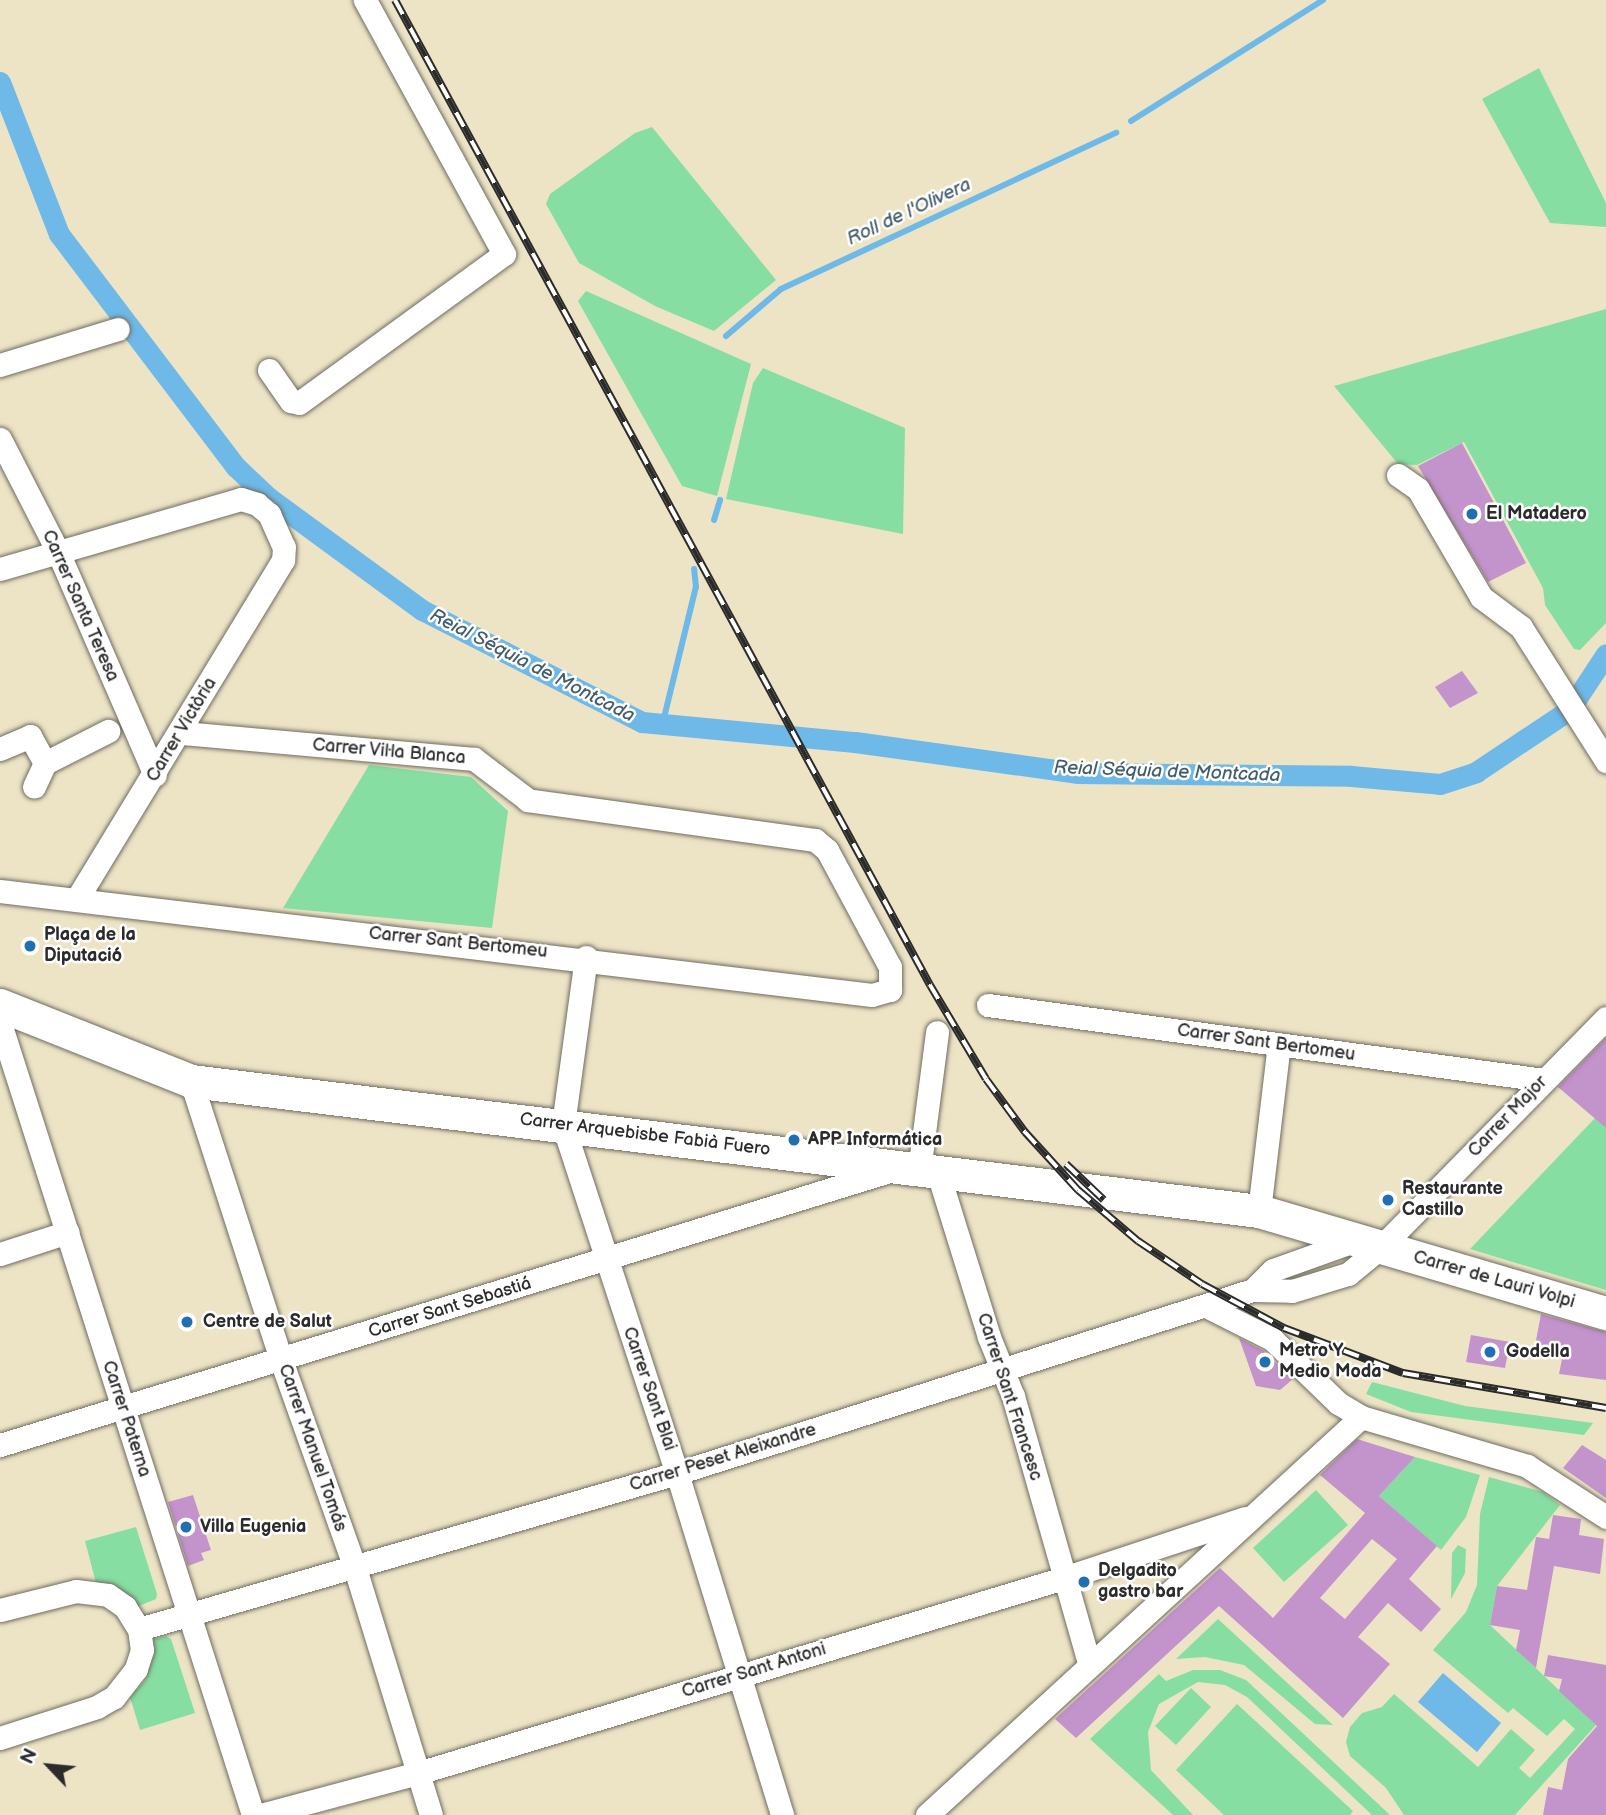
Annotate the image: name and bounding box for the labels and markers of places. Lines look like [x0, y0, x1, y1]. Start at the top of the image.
place label: El Matadero [1486, 503, 1587, 525]
marker: El Matadero [1464, 506, 1480, 522]
place label: Plaça de la Diputació [44, 925, 136, 968]
marker: Plaça de la Diputació [22, 938, 38, 954]
place label: APP Informática [808, 1129, 942, 1151]
marker: APP Informática [786, 1132, 802, 1148]
place label: Restaurante Castillo [1402, 1179, 1503, 1222]
marker: Restaurante Castillo [1380, 1192, 1396, 1208]
place label: Centre de Salut [203, 1311, 332, 1333]
marker: Centre de Salut [177, 1312, 197, 1332]
place label: Metro Y Medio Moda [1279, 1341, 1382, 1384]
place label: Godella [1506, 1341, 1570, 1363]
marker: Godella [1480, 1342, 1500, 1362]
marker: Metro Y Medio Moda [1257, 1354, 1273, 1370]
place label: Villa Eugenia [200, 1516, 306, 1538]
marker: Villa Eugenia [178, 1519, 194, 1535]
place label: Delgadito gastro bar [1098, 1561, 1183, 1604]
marker: Delgadito gastro bar [1076, 1574, 1092, 1590]

